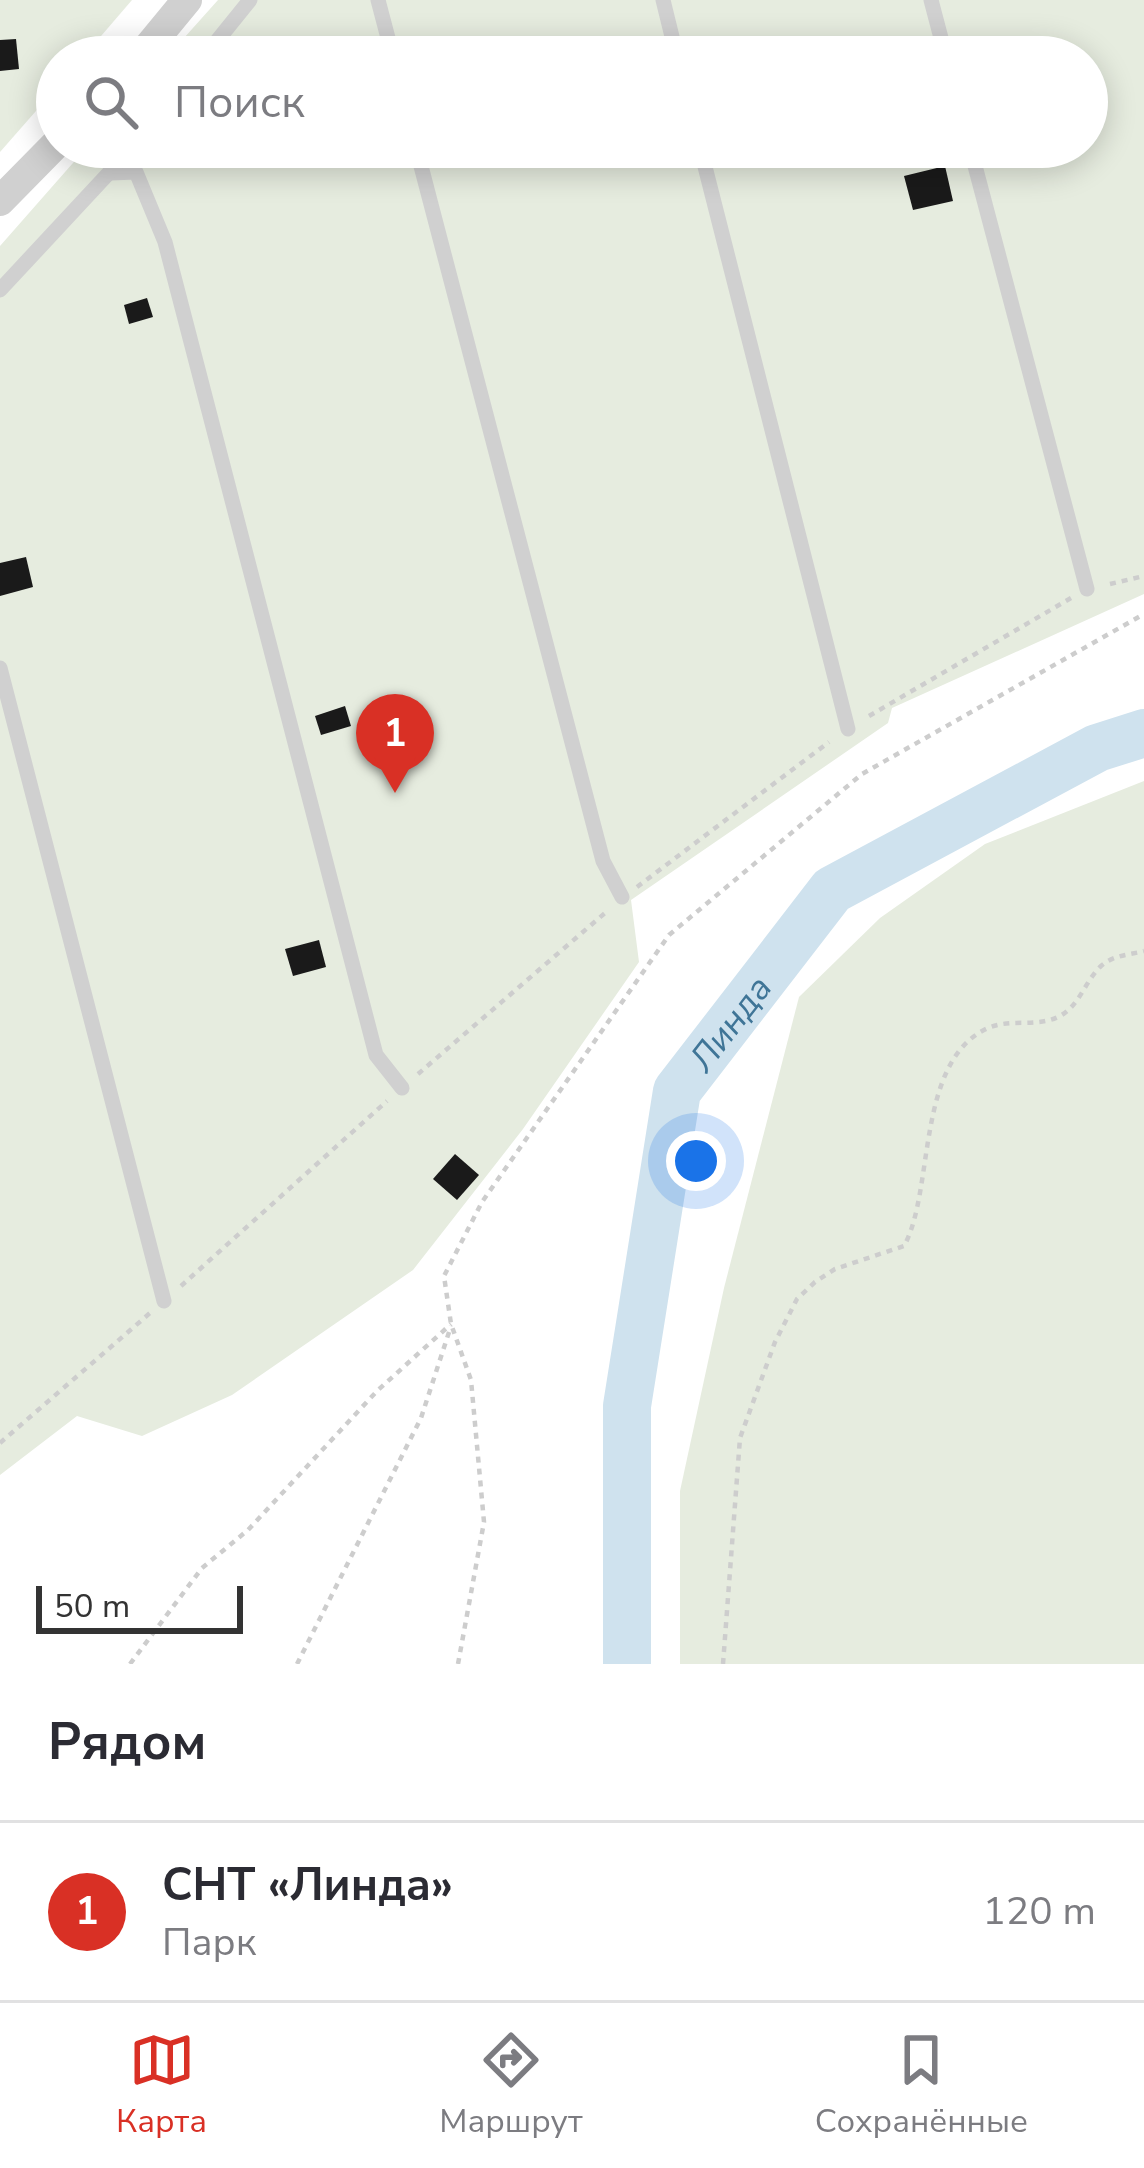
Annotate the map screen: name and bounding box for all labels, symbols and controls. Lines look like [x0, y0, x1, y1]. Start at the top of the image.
search box [36, 36, 1108, 168]
icon: search [78, 69, 144, 135]
text: Поиск [174, 72, 305, 133]
pin: 1 [356, 694, 434, 793]
water label: Линда [677, 965, 784, 1083]
your location [666, 1131, 726, 1191]
scale bar [36, 1580, 243, 1633]
text: 50 m [54, 1584, 130, 1629]
text: Рядом [48, 1707, 206, 1777]
text: СНТ «Линда» [162, 1855, 453, 1916]
text: 1 [75, 1885, 99, 1938]
text: 120 m [982, 1885, 1096, 1938]
text: Парк [162, 1916, 256, 1969]
tab: Карта [116, 2027, 207, 2144]
tab: Маршрут [439, 2027, 583, 2144]
tab: Сохранённые [815, 2027, 1028, 2144]

